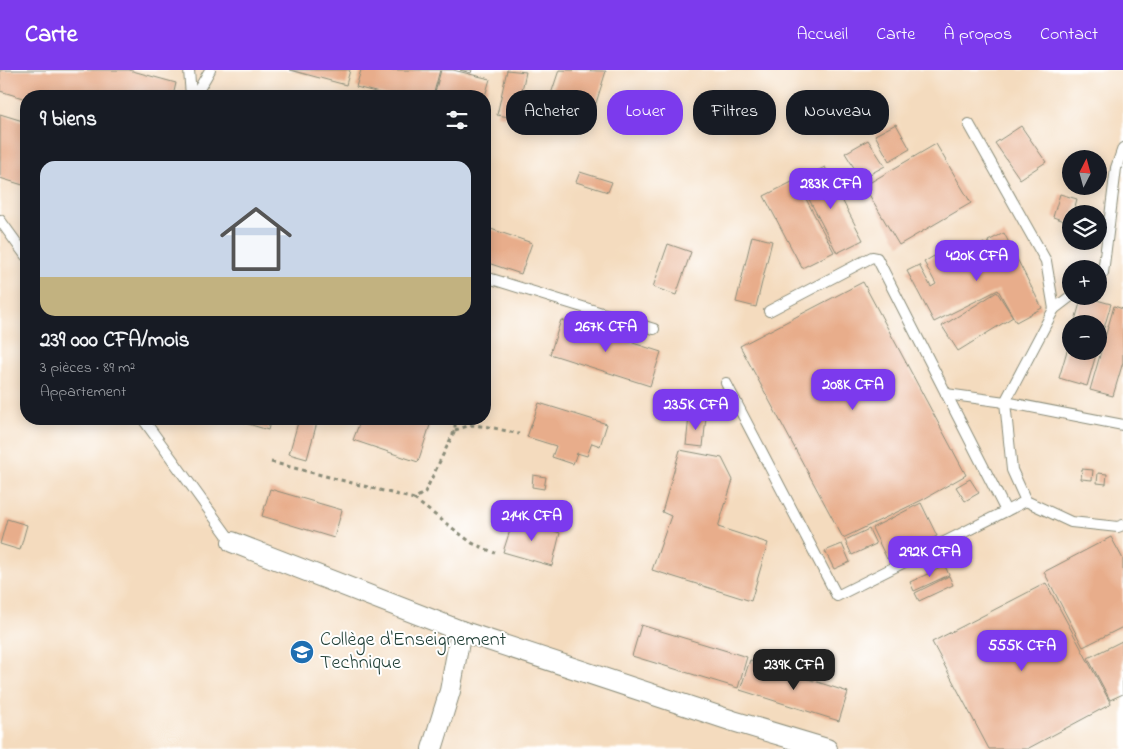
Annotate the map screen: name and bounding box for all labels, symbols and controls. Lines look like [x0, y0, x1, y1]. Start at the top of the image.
text: Carte [25, 18, 77, 53]
text: Accueil [796, 22, 848, 48]
text: Carte [876, 22, 915, 48]
text: À propos [943, 22, 1012, 48]
text: Contact [1040, 22, 1098, 48]
chip: Acheter [506, 90, 597, 135]
chip: Louer [607, 90, 683, 135]
chip: Filtres [693, 90, 776, 135]
chip: Nouveau [786, 90, 889, 135]
text: 9 biens [40, 105, 97, 135]
icon: filters [443, 106, 471, 134]
north arrow [1062, 150, 1108, 195]
map controls [1062, 150, 1107, 360]
pin: 283K CFA [779, 168, 883, 210]
text: 283K CFA [800, 172, 862, 196]
icon: home [211, 194, 301, 284]
button: layers [1062, 205, 1107, 250]
pin: 420K CFA [925, 240, 1029, 282]
text: 420K CFA [946, 244, 1008, 268]
button: + [1062, 260, 1107, 305]
pin: 267K CFA [554, 310, 658, 353]
text: 267K CFA [575, 315, 637, 339]
button: − [1062, 315, 1107, 360]
text: 239 000 CFA/mois [40, 326, 189, 356]
text: 3 pièces · 89 m² [40, 356, 135, 380]
pin: 208K CFA [801, 368, 905, 411]
text: 208K CFA [822, 373, 884, 397]
text: Appartement [40, 380, 126, 404]
pin: 235K CFA [644, 388, 748, 431]
text: 235K CFA [664, 393, 728, 417]
pin: 214K CFA [480, 500, 584, 542]
text: 214K CFA [502, 504, 562, 528]
pin: 292K CFA [878, 536, 982, 578]
text: 292K CFA [899, 540, 961, 564]
place label: Collège d'Enseignement Technique [320, 626, 507, 678]
pin: 555K CFA [970, 630, 1074, 672]
text: 555K CFA [988, 634, 1056, 658]
school or university icon: Collège d'Enseignement Technique [289, 639, 315, 665]
pin: 239K CFA [742, 648, 846, 691]
text: 239K CFA [764, 653, 824, 677]

